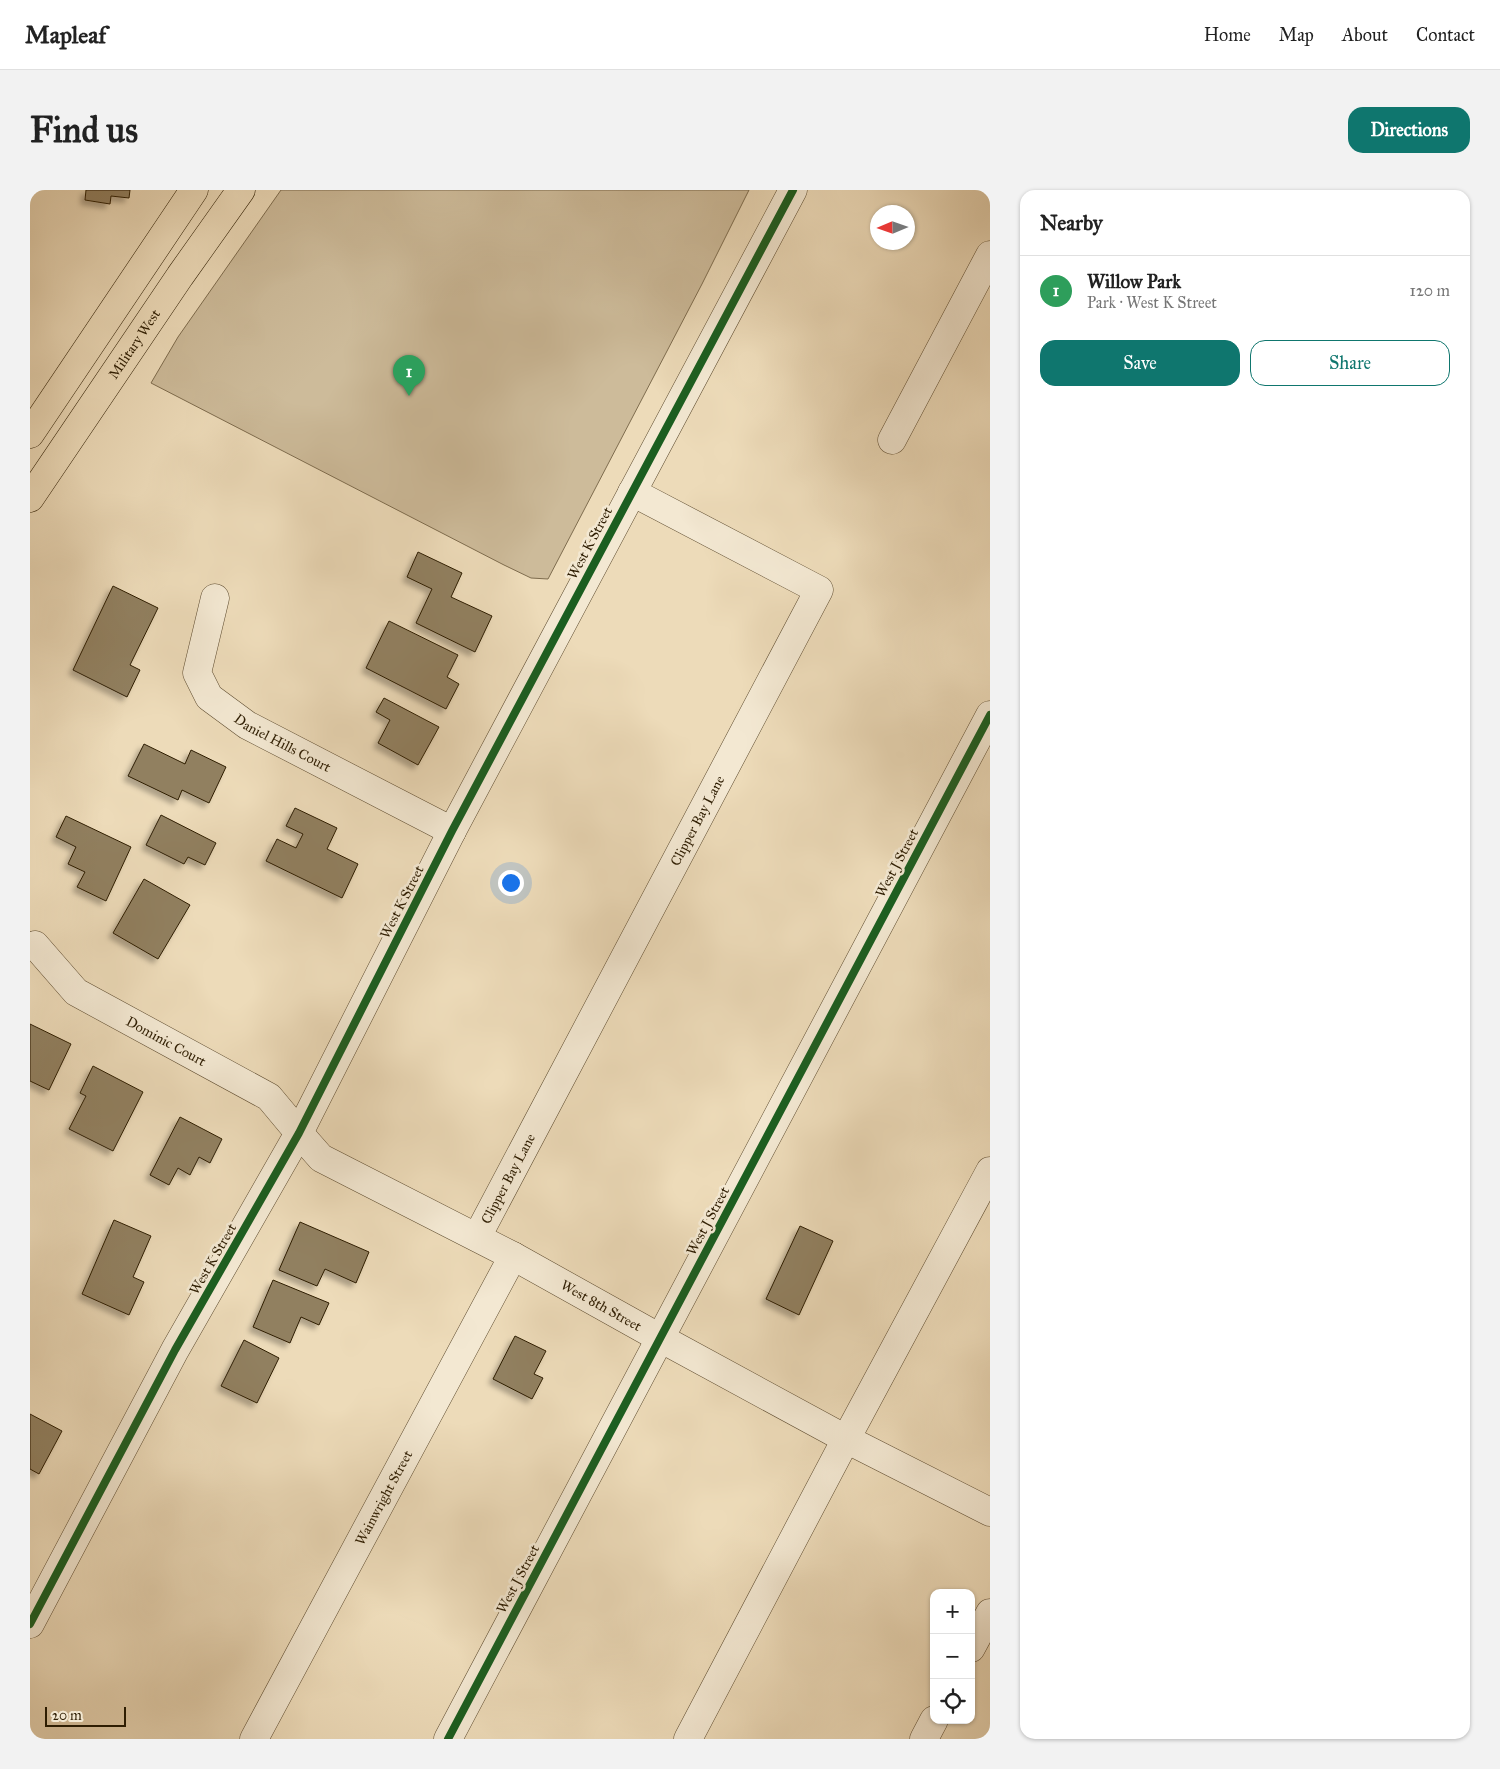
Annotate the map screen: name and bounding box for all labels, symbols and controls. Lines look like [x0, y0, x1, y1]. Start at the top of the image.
text: Mapleaf [25, 20, 106, 50]
text: Home [1204, 24, 1251, 46]
text: Map [1279, 24, 1314, 46]
text: About [1342, 24, 1388, 46]
text: Contact [1416, 24, 1475, 46]
button: Directions [1348, 107, 1470, 153]
text: Find us [30, 109, 138, 152]
north arrow [870, 205, 915, 250]
text: Nearby [1040, 210, 1103, 236]
text: Willow Park [1087, 270, 1181, 293]
text: 1 [1053, 281, 1059, 300]
text: 120 m [1410, 281, 1450, 300]
text: Park · West K Street [1087, 293, 1217, 312]
street label: Military West [105, 306, 164, 382]
button: Save [1040, 340, 1240, 386]
button: Share [1250, 340, 1450, 386]
pin: 1 [393, 355, 425, 396]
street label: West K Street [564, 504, 616, 582]
street label: Daniel Hills Court [231, 710, 334, 775]
street label: Clipper Bay Lane [666, 772, 728, 869]
street label: West J Street [872, 826, 923, 901]
street label: West K Street [376, 863, 428, 941]
your location [498, 870, 524, 896]
street label: Dominic Court [123, 1012, 209, 1070]
street label: Clipper Bay Lane [477, 1131, 539, 1227]
street label: West J Street [683, 1184, 734, 1259]
street label: West K Street [186, 1220, 240, 1298]
street label: West 8th Street [558, 1276, 645, 1335]
street label: Wainwright Street [351, 1447, 416, 1548]
street label: West J Street [493, 1542, 544, 1617]
map controls [930, 1589, 975, 1724]
button: + [930, 1589, 975, 1634]
button: − [930, 1634, 975, 1679]
button: locate [930, 1679, 975, 1724]
scale bar [45, 1704, 126, 1727]
text: 20 m [52, 1707, 82, 1724]

